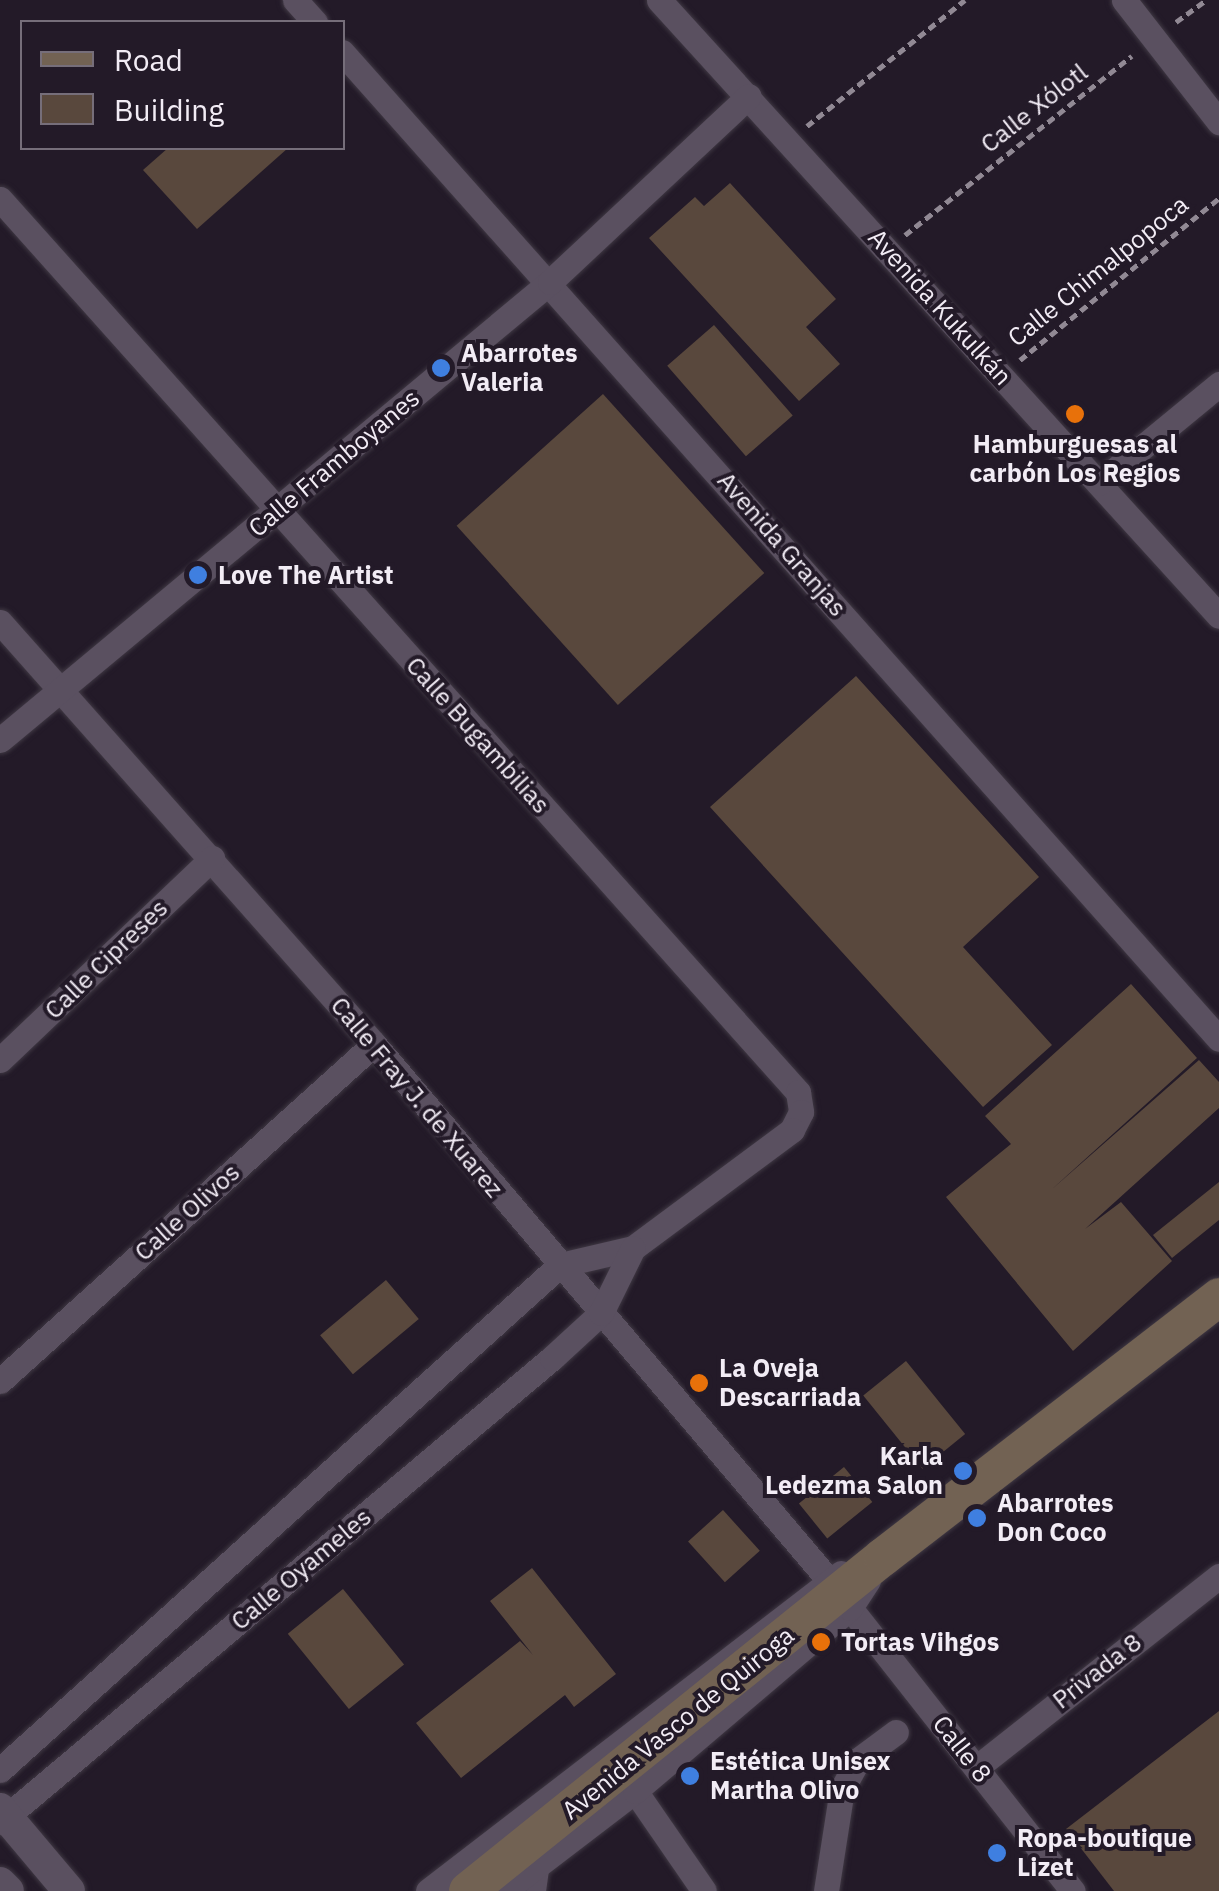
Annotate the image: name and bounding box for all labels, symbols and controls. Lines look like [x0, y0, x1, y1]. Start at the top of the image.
legend [20, 20, 345, 150]
text: Road [114, 40, 183, 79]
street label: Calle Xólotl [975, 57, 1093, 159]
text: Building [114, 90, 224, 129]
street label: Calle Chimalpopoca [1002, 189, 1194, 353]
street label: Avenida Kukulkán [862, 223, 1018, 391]
place label: Abarrotes Valeria [461, 339, 578, 398]
marker: Abarrotes Valeria [430, 357, 452, 379]
street label: Calle Framboyanes [243, 383, 425, 543]
marker: Hamburguesas al carbón Los Regios [1064, 403, 1086, 425]
place label: Hamburguesas al carbón Los Regios [969, 430, 1181, 489]
street label: Avenida Granjas [711, 466, 853, 622]
place label: Love The Artist [218, 560, 394, 590]
marker: Love The Artist [187, 564, 209, 586]
street label: Calle Bugambilias [400, 651, 556, 819]
street label: Calle Cipreses [38, 893, 174, 1025]
street label: Calle Fray J. de Xuarez [324, 991, 510, 1203]
street label: Calle Olivos [128, 1157, 246, 1267]
place label: La Oveja Descarriada [719, 1354, 861, 1413]
marker: La Oveja Descarriada [688, 1372, 710, 1394]
place label: Karla Ledezma Salon [765, 1442, 943, 1501]
marker: Karla Ledezma Salon [952, 1460, 974, 1482]
place label: Abarrotes Don Coco [997, 1489, 1114, 1548]
street label: Calle Oyameles [225, 1502, 377, 1636]
marker: Abarrotes Don Coco [966, 1507, 988, 1529]
street label: Avenida Vasco de Quiroga [556, 1620, 800, 1826]
place label: Tortas Vihgos [841, 1627, 999, 1657]
street label: Privada 8 [1047, 1627, 1147, 1715]
marker: Tortas Vihgos [810, 1631, 832, 1653]
street label: Calle 8 [926, 1709, 998, 1789]
place label: Estética Unisex Martha Olivo [710, 1747, 891, 1806]
marker: Estética Unisex Martha Olivo [679, 1765, 701, 1787]
place label: Ropa-boutique Lizet [1017, 1824, 1192, 1883]
marker: Ropa-boutique Lizet [986, 1842, 1008, 1864]

